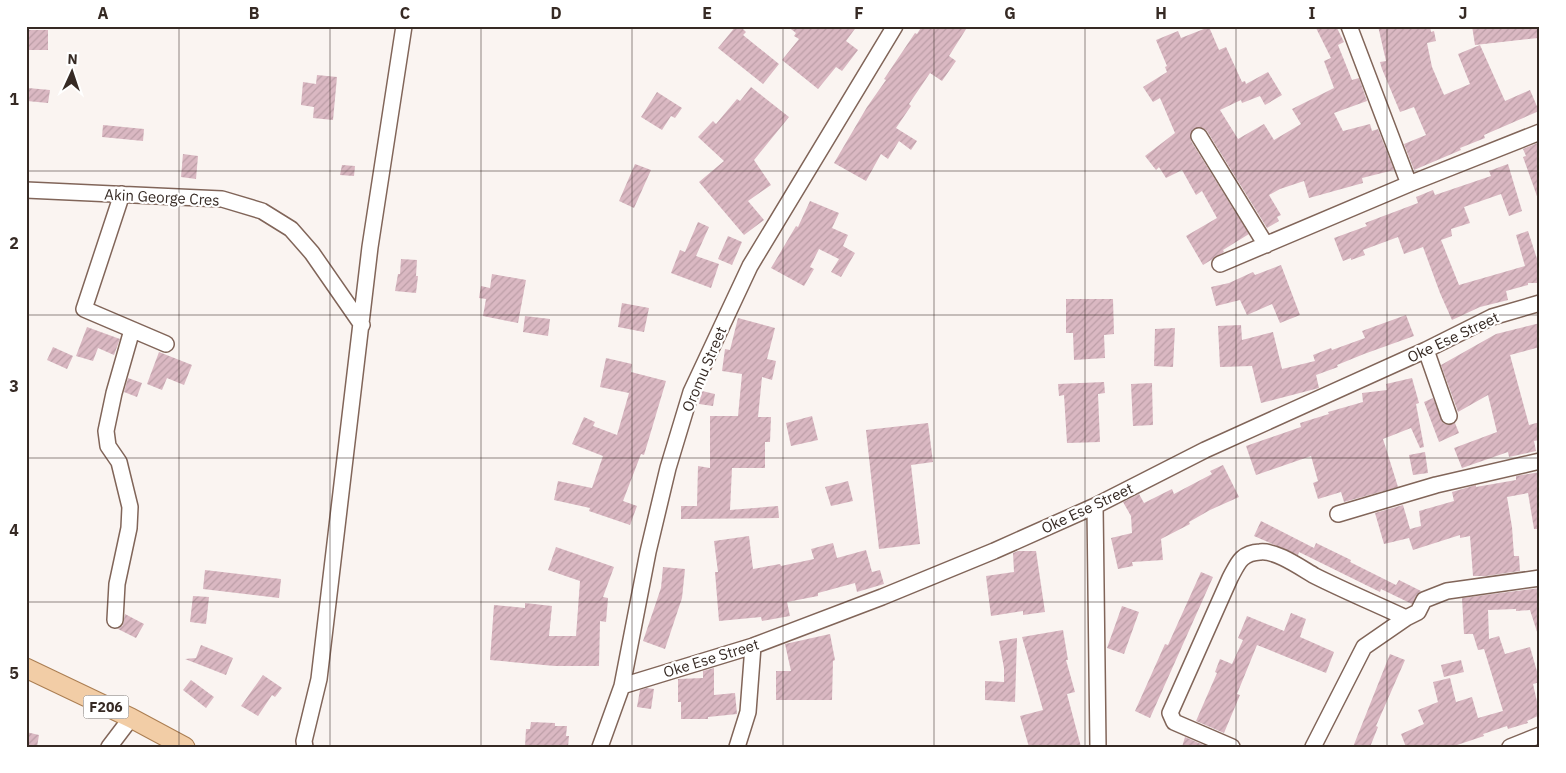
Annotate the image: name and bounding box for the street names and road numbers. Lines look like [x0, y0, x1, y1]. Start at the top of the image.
street label: Akin George Cres [104, 184, 220, 210]
street label: Oke Ese Street [1404, 307, 1502, 367]
street label: Oromu Street [678, 324, 730, 414]
street label: Oke Ese Street [1038, 478, 1136, 538]
street label: Oke Ese Street [661, 634, 761, 682]
road number: F206 [84, 696, 128, 719]

